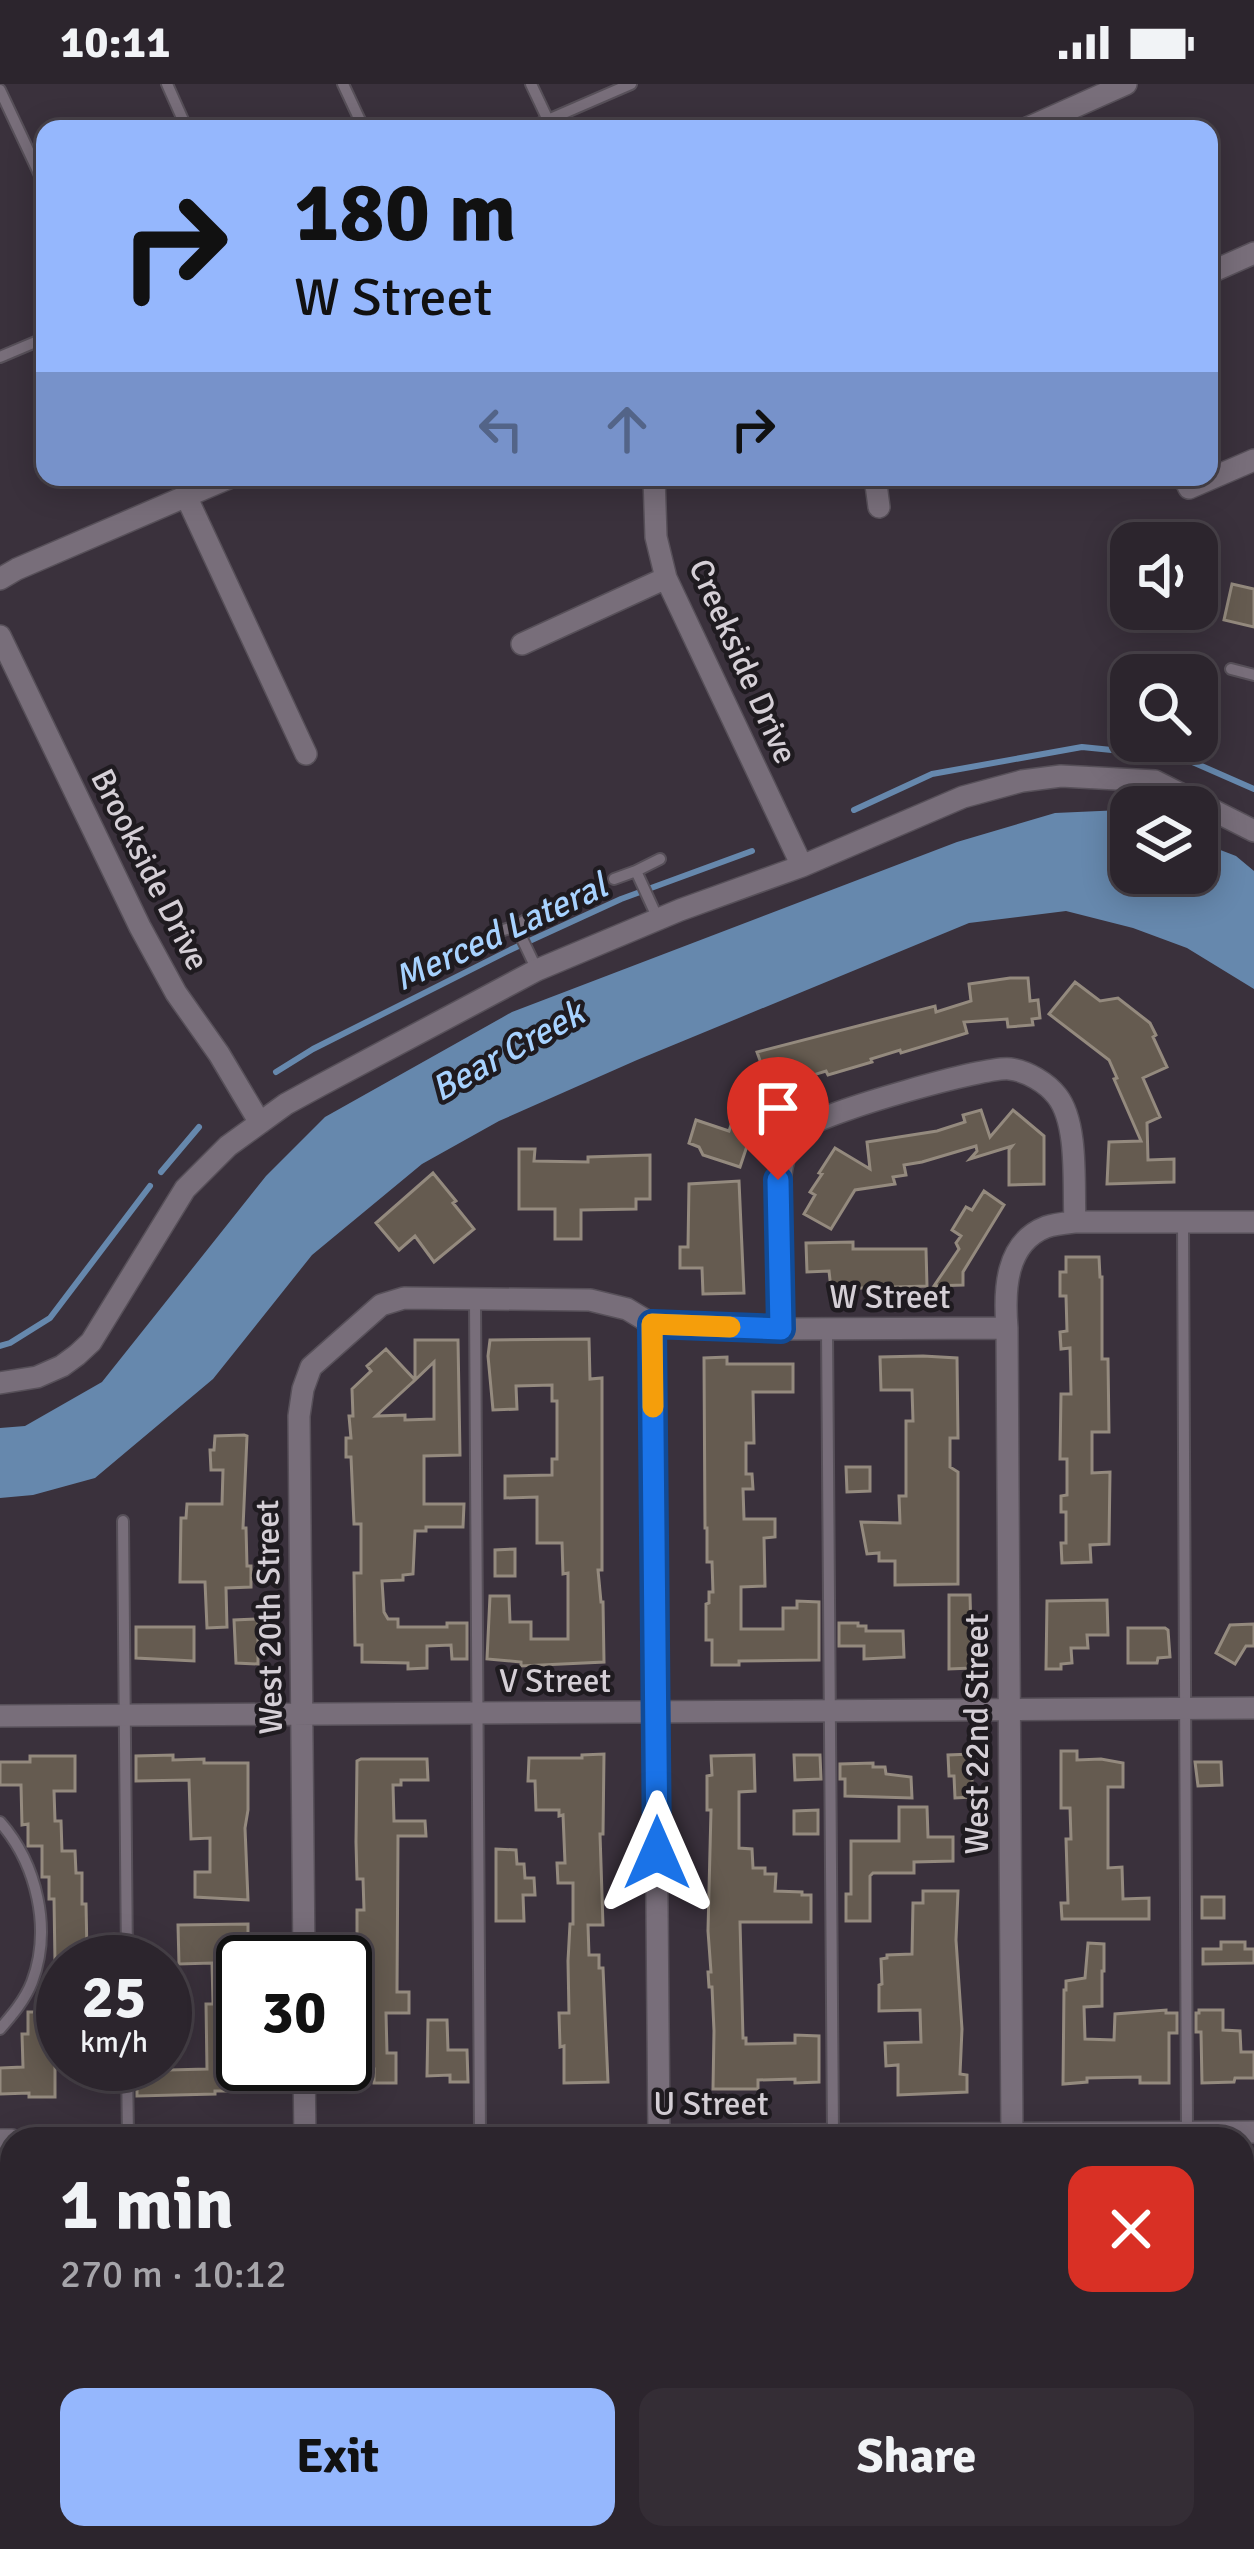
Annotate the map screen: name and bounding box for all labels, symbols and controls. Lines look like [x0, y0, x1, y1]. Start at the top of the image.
text: 10:11 [60, 15, 170, 70]
text: 180 m [294, 161, 516, 265]
icon: right [96, 168, 252, 324]
text: W Street [294, 264, 492, 331]
icon: left [468, 396, 534, 462]
icon: ahead [594, 396, 660, 462]
icon: right [720, 396, 786, 462]
map controls [1110, 522, 1218, 894]
button: sound [1110, 522, 1218, 630]
street label: Creekside Drive [679, 553, 806, 770]
button: search [1110, 654, 1218, 762]
street label: Brookside Drive [81, 762, 218, 977]
button: layers [1110, 786, 1218, 894]
water label: Merced Lateral [387, 862, 616, 1001]
water label: Bear Creek [423, 990, 595, 1112]
pin [727, 1057, 829, 1180]
icon: arrive [745, 1075, 811, 1141]
street label: W Street [829, 1277, 951, 1318]
street label: West 20th Street [247, 1499, 292, 1735]
street label: West 22nd Street [957, 1614, 998, 1854]
street label: V Street [499, 1661, 611, 1702]
position arrow [594, 1790, 720, 1916]
speed limit sign: 30 [216, 1935, 372, 2091]
text: 25 [82, 1961, 146, 2035]
text: km/h [80, 2024, 148, 2061]
street label: U Street [653, 2084, 769, 2125]
text: 1 min [60, 2160, 234, 2249]
button: close [1068, 2166, 1194, 2292]
text: 270 m · 10:12 [60, 2250, 287, 2298]
button: Exit [60, 2388, 615, 2526]
button: Share [639, 2388, 1194, 2526]

